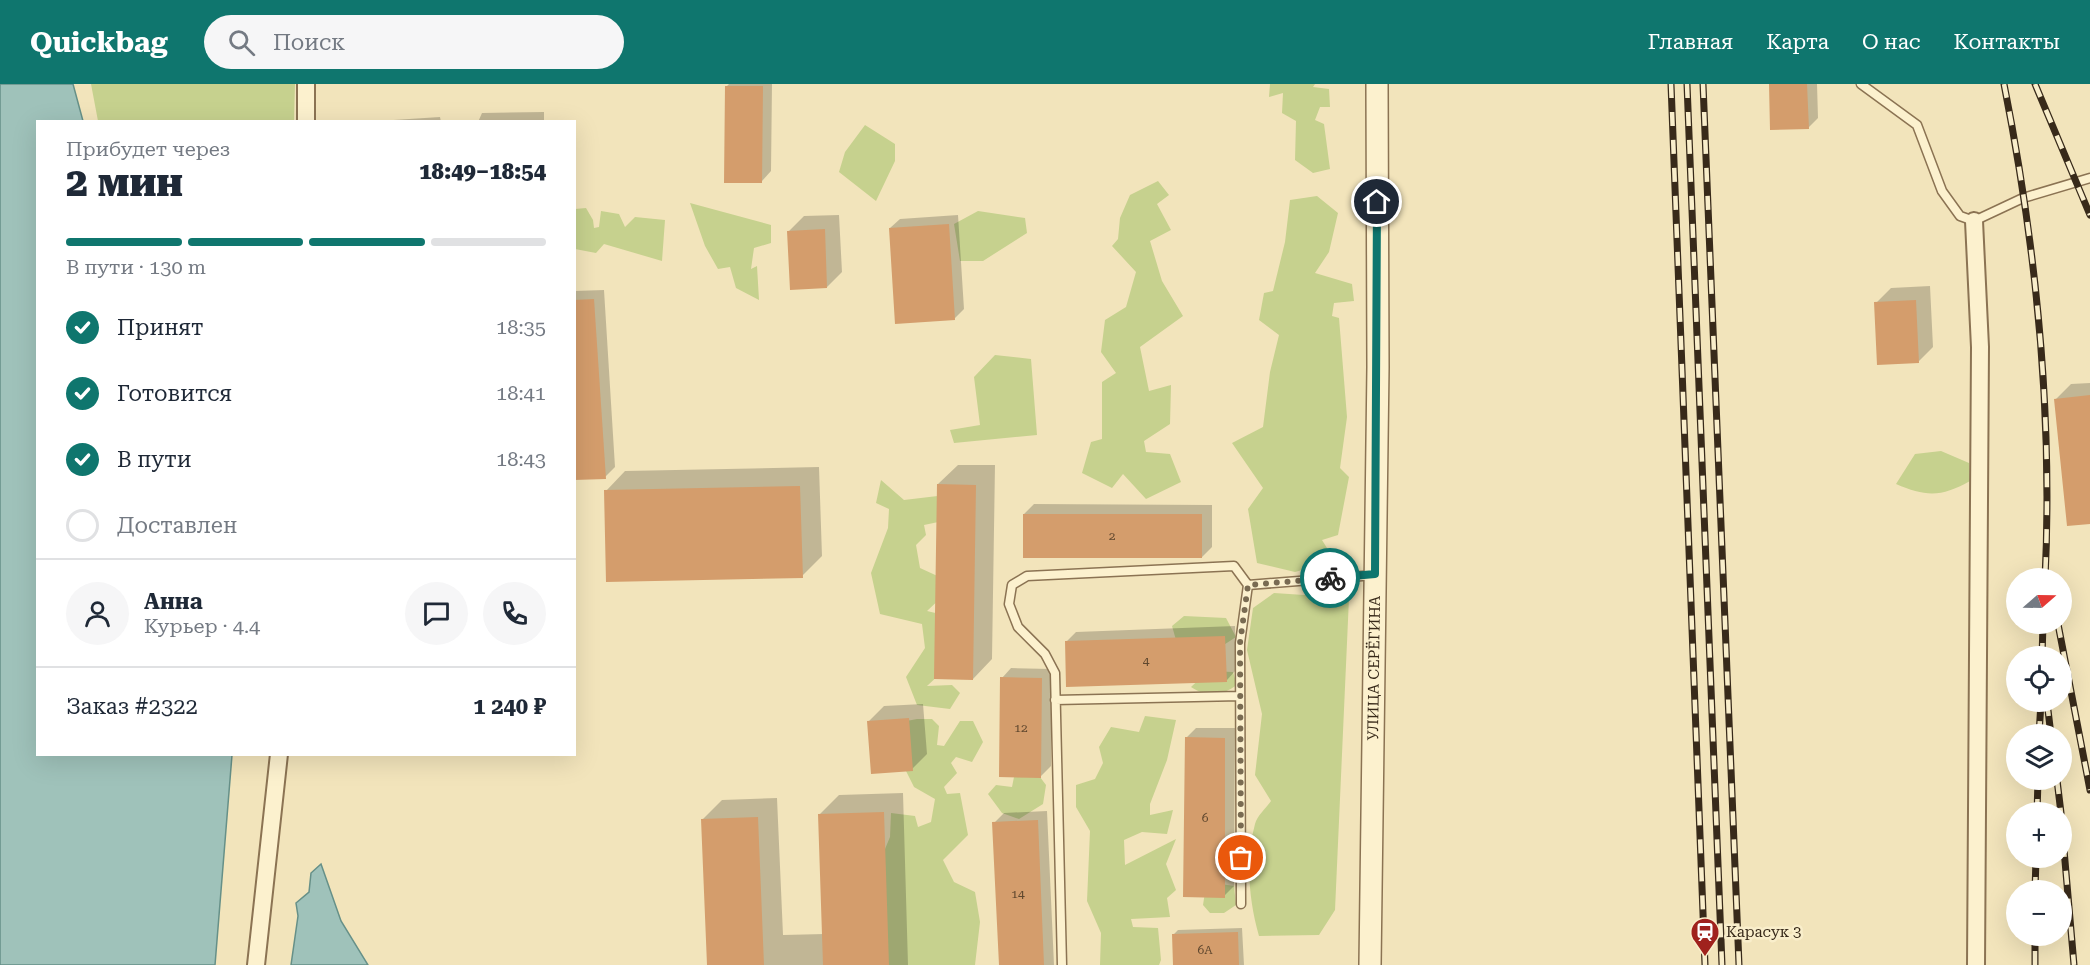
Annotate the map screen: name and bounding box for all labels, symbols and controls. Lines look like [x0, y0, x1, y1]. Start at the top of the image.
search box [204, 15, 624, 69]
text: Quickbag [30, 26, 168, 59]
icon: search [225, 26, 258, 59]
text: Поиск [273, 30, 345, 55]
text: Главная [1648, 30, 1733, 54]
text: Карта [1766, 30, 1829, 54]
text: О нас [1862, 30, 1921, 54]
text: Контакты [1954, 30, 2060, 54]
text: Прибудет через [66, 137, 230, 161]
text: 18:49–18:54 [419, 159, 546, 184]
text: 2 мин [66, 160, 183, 206]
pin [1351, 176, 1402, 227]
icon: home [1360, 185, 1393, 218]
text: В пути · 130 m [66, 255, 206, 279]
icon: check [66, 311, 99, 344]
text: Принят [117, 315, 204, 340]
text: 18:35 [496, 315, 546, 339]
icon: check [66, 377, 99, 410]
text: Готовится [117, 381, 232, 406]
text: 18:41 [496, 381, 546, 405]
icon: check [66, 443, 99, 476]
text: В пути [117, 447, 192, 472]
text: 18:43 [496, 447, 546, 471]
text: Доставлен [117, 513, 237, 538]
house number: 2 [1109, 529, 1116, 543]
courier [1300, 548, 1360, 608]
icon: bike [1314, 562, 1347, 595]
north arrow [2006, 568, 2072, 634]
map controls [2006, 568, 2072, 946]
button: person [66, 582, 129, 645]
button: chat [405, 582, 468, 645]
button: phone [483, 582, 546, 645]
text: Анна [144, 589, 203, 614]
street label: УЛИЦА СЕРЁГИНА [1364, 595, 1384, 741]
text: Курьер · 4.4 [144, 614, 260, 638]
button: locate [2006, 646, 2072, 712]
house number: 4 [1143, 654, 1150, 668]
text: Заказ #2322 [66, 694, 198, 719]
text: 1 240 ₽ [473, 694, 546, 719]
house number: 12 [1014, 721, 1028, 735]
button: layers [2006, 724, 2072, 790]
button: + [2006, 802, 2072, 868]
house number: 6 [1202, 811, 1209, 825]
pin [1215, 832, 1266, 883]
icon: bag [1224, 841, 1257, 874]
button: − [2006, 880, 2072, 946]
house number: 14 [1011, 887, 1025, 901]
station icon: Карасук 3 [1689, 916, 1721, 958]
place label: Карасук 3 [1726, 923, 1802, 941]
house number: 6А [1197, 943, 1213, 957]

